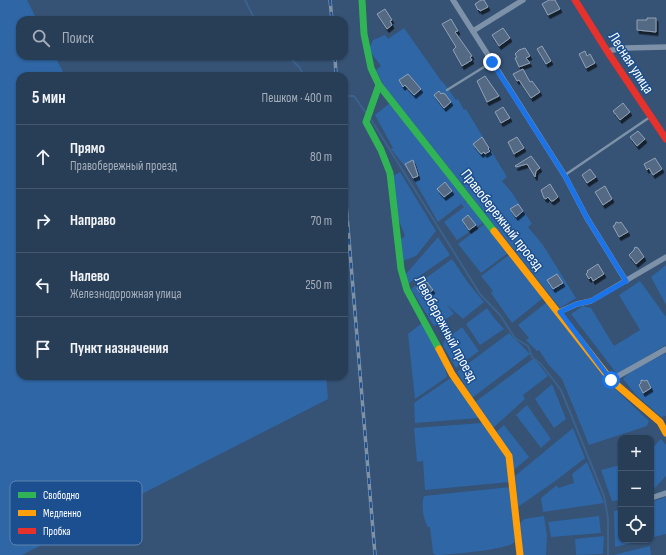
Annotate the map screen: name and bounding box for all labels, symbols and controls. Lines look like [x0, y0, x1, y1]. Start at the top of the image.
search box [16, 16, 348, 60]
icon: search [30, 27, 52, 49]
text: Поиск [62, 29, 94, 48]
street label: Лесная улица [604, 29, 658, 97]
route end [483, 53, 501, 71]
text: 5 мин [32, 88, 66, 108]
text: Пешком · 400 m [262, 90, 332, 106]
text: Прямо [70, 139, 105, 158]
icon: ahead [32, 146, 54, 168]
text: 80 m [310, 149, 332, 165]
text: Правобережный проезд [70, 158, 177, 174]
street label: Правобережный проезд [457, 165, 548, 275]
icon: right [32, 210, 54, 232]
text: Направо [70, 211, 116, 230]
text: 70 m [311, 213, 332, 229]
text: Налево [70, 267, 110, 286]
street label: Левобережный проезд [410, 273, 482, 386]
icon: left [32, 274, 54, 296]
text: 250 m [305, 277, 332, 293]
text: Железнодорожная улица [70, 286, 181, 302]
icon: arrive [32, 338, 54, 360]
text: Пункт назначения [70, 339, 168, 358]
route start [602, 371, 620, 389]
map controls [618, 435, 654, 543]
button: + [618, 435, 654, 471]
button: − [618, 471, 654, 507]
legend [10, 481, 142, 545]
text: Свободно [43, 489, 80, 502]
text: Медленно [43, 507, 82, 520]
button: locate [618, 507, 654, 543]
text: Пробка [43, 525, 71, 538]

